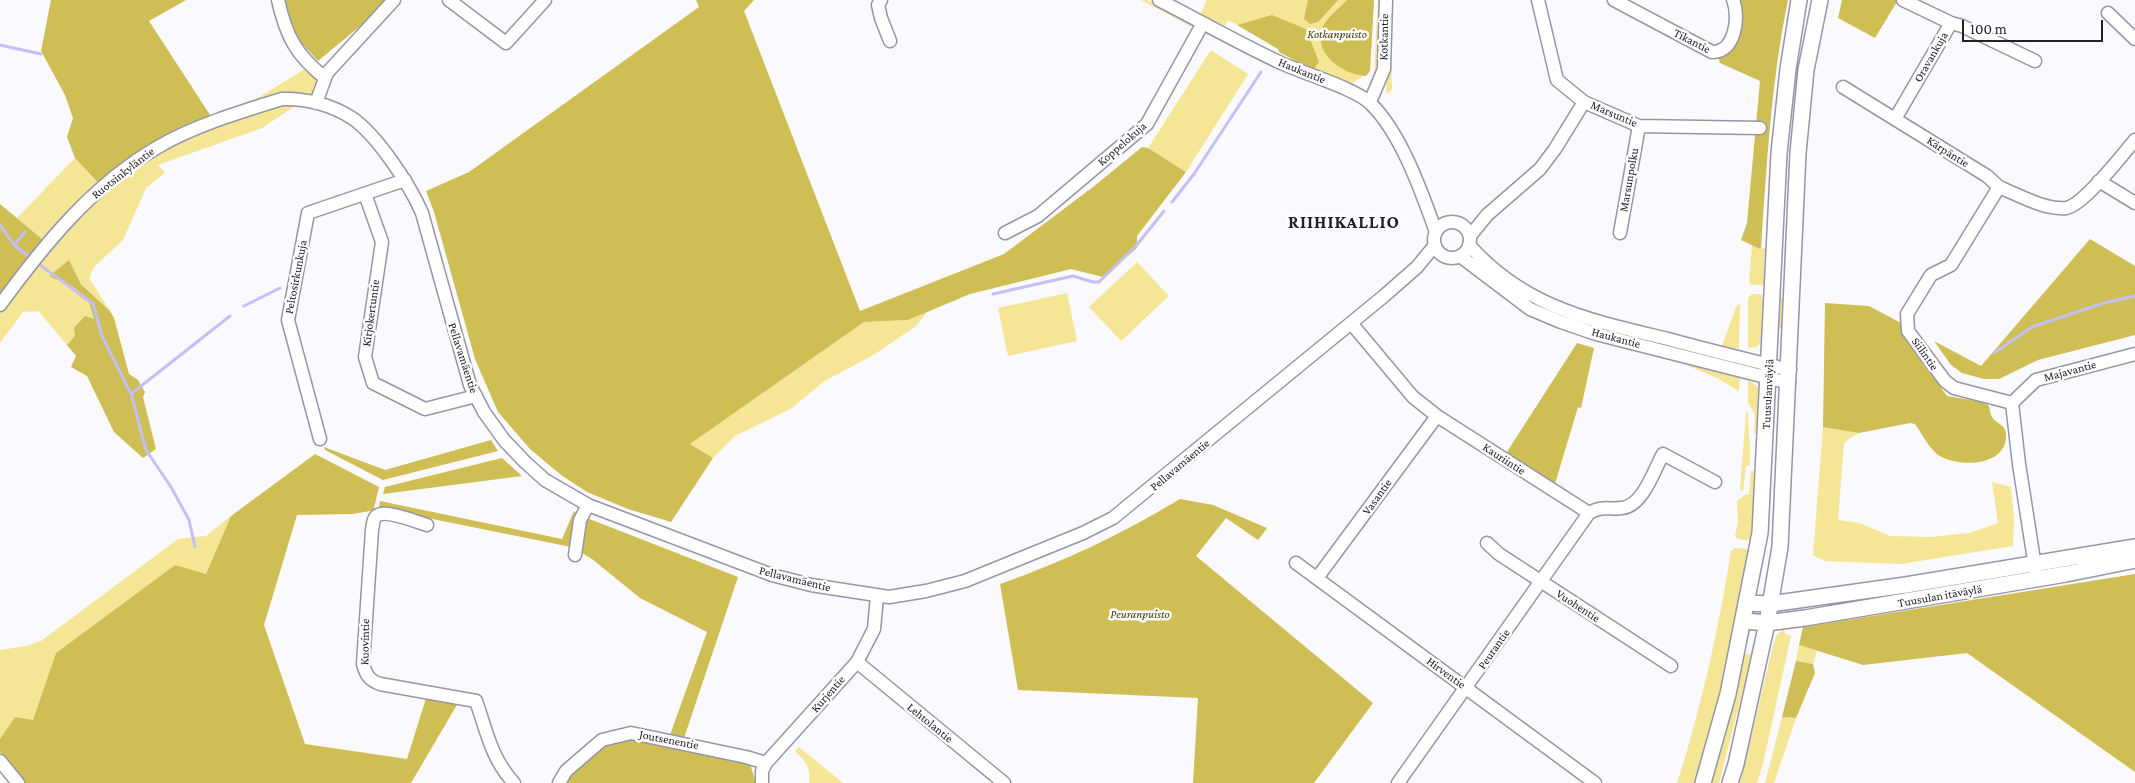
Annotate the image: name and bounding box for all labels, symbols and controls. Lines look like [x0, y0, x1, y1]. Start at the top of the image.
scale bar [1965, 10, 2106, 42]
street label: Kotkantie [1376, 14, 1392, 60]
text: 100 m [1970, 21, 2007, 37]
street label: Tikantie [1671, 26, 1713, 56]
park label: Kotkanpuisto [1307, 27, 1367, 41]
street label: Oravankuja [1911, 29, 1951, 85]
street label: Haukantie [1276, 55, 1328, 87]
street label: Marsuntie [1588, 98, 1640, 130]
street label: Koppelokuja [1095, 119, 1149, 169]
street label: Kärpäntie [1924, 133, 1972, 171]
street label: Ruotsinkyläntie [89, 144, 157, 202]
street label: Marsunpolku [1616, 147, 1642, 213]
district label: RIIHIKALLIO [1287, 211, 1401, 233]
street label: Peltosirkunkuja [282, 239, 310, 315]
street label: Kirjokertuntie [359, 279, 383, 347]
street label: Pellavamäentie [445, 321, 481, 395]
street label: Haukantie [1590, 325, 1642, 351]
street label: Siilintie [1908, 335, 1942, 373]
street label: Majavantie [2042, 357, 2098, 385]
street label: Tuusulanväylä [1759, 358, 1777, 430]
street label: Pellavamäentie [1147, 436, 1213, 494]
street label: Kauriintie [1480, 440, 1528, 478]
street label: Vasantie [1359, 476, 1395, 518]
street label: Pellavamäentie [758, 563, 832, 595]
street label: Tuusulan itäväylä [1897, 581, 1983, 611]
street label: Vuohentie [1553, 586, 1603, 626]
park label: Peuranpuisto [1110, 607, 1170, 621]
street label: Kuovintie [357, 619, 373, 665]
street label: Peurantie [1475, 626, 1513, 672]
street label: Hirventie [1424, 654, 1468, 692]
street label: Kurjentie [808, 673, 848, 715]
street label: Lehtolantie [904, 700, 956, 746]
street label: Joutsenentie [638, 727, 700, 753]

